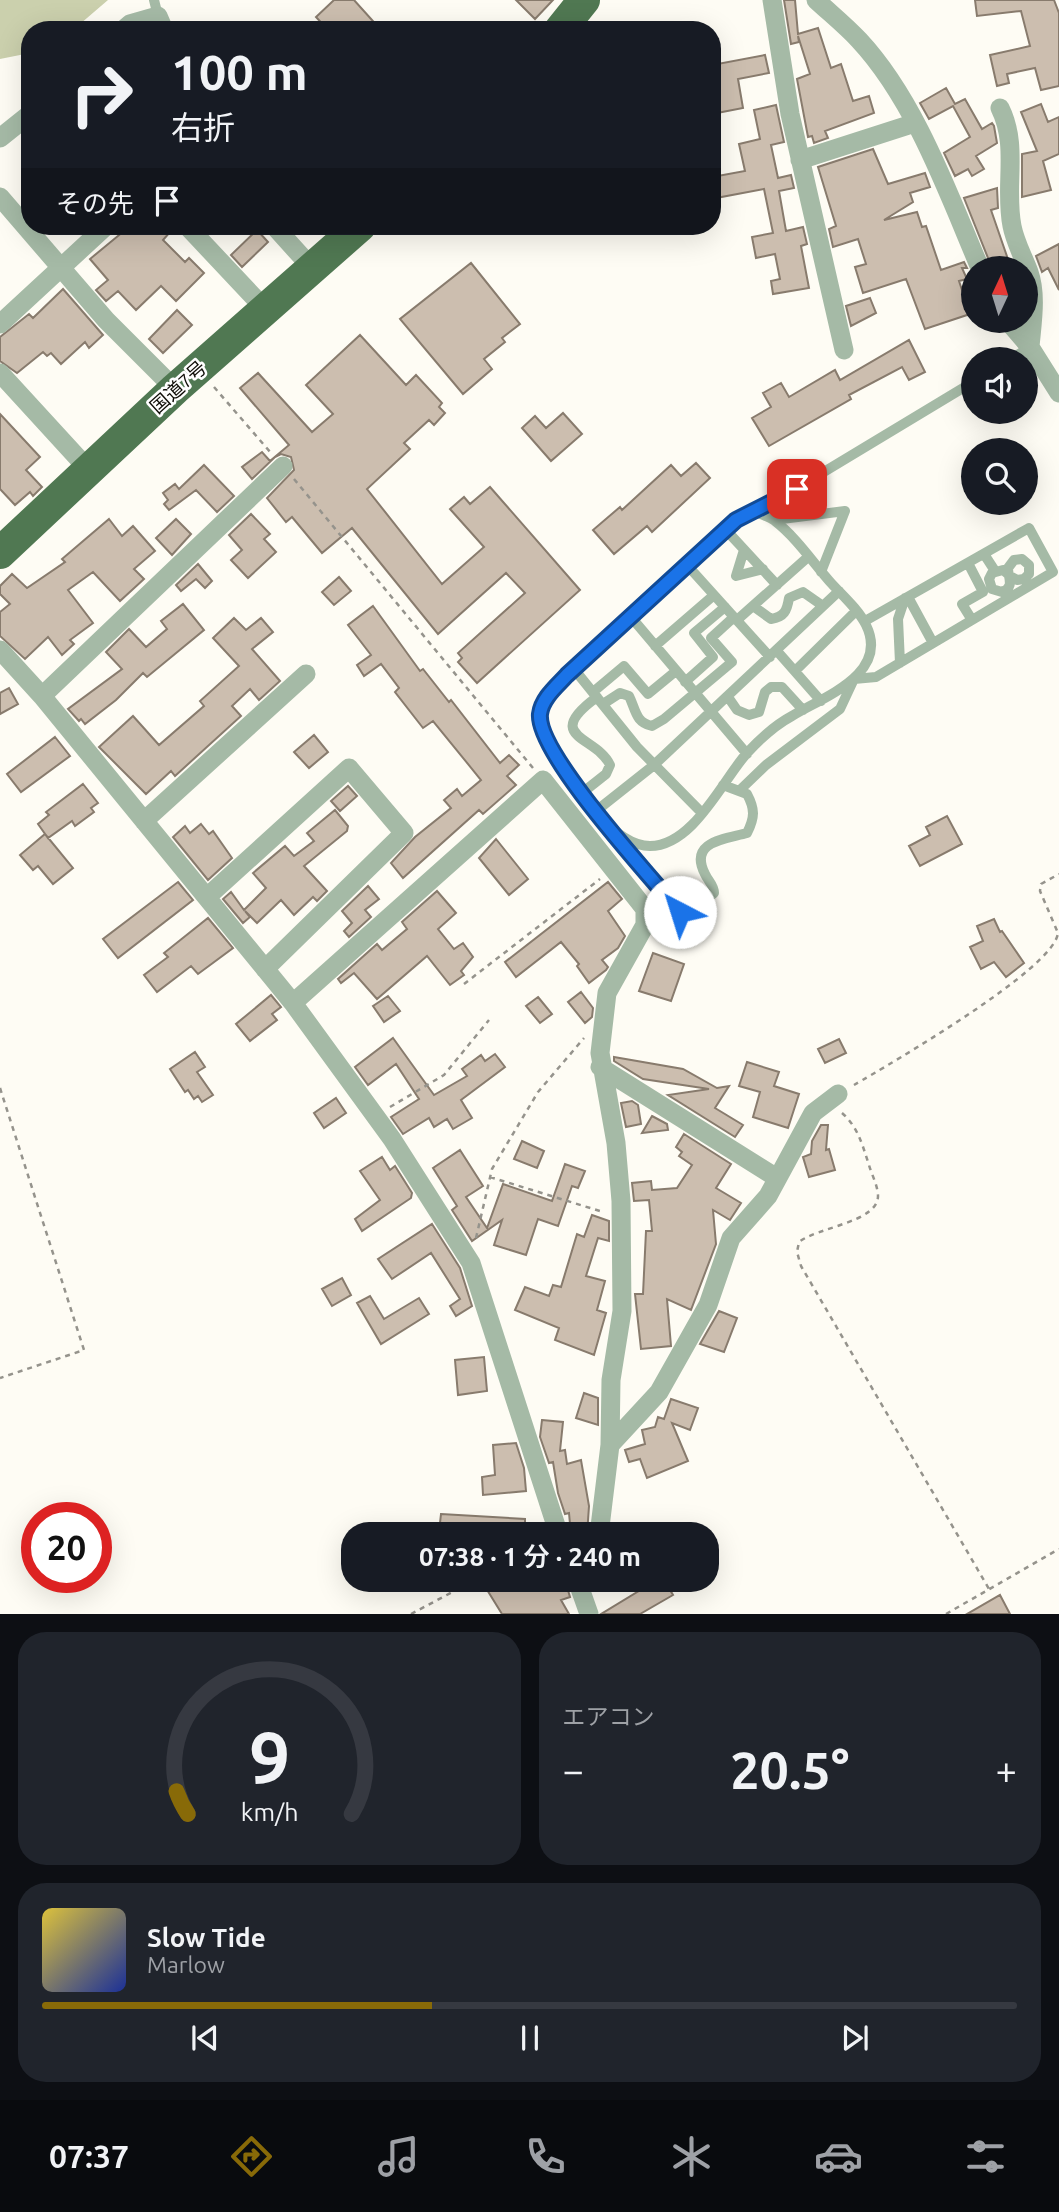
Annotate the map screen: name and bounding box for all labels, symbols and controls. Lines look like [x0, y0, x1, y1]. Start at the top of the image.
text: 100 m [171, 44, 308, 99]
icon: right [56, 49, 147, 140]
text: 右折 [171, 109, 235, 145]
icon: arrive [148, 182, 186, 220]
text: その先 [56, 189, 134, 218]
north arrow [961, 256, 1038, 332]
map controls [961, 256, 1038, 515]
button: sound [961, 347, 1038, 424]
street label: 国道7号 [145, 356, 211, 418]
button: search [961, 438, 1038, 515]
pin [767, 459, 827, 519]
icon: arrive [778, 470, 816, 508]
position arrow [643, 875, 717, 949]
speed limit sign: 20 [21, 1502, 112, 1593]
text: 07:38 · 1 分 · 240 m [419, 1542, 641, 1571]
text: エアコン [563, 1704, 655, 1729]
text: 9 [249, 1717, 290, 1799]
text: 20.5° [730, 1741, 849, 1799]
text: − [563, 1749, 584, 1791]
text: + [996, 1749, 1017, 1791]
text: km/h [240, 1798, 298, 1826]
text: Slow Tide [147, 1923, 266, 1952]
text: Marlow [147, 1952, 225, 1977]
icon: previous [186, 2019, 224, 2057]
icon: pause [511, 2019, 549, 2057]
icon: next [836, 2019, 874, 2057]
icon: directions [227, 2132, 276, 2181]
icon: music [374, 2132, 423, 2181]
icon: phone [521, 2132, 570, 2181]
icon: climate [667, 2132, 716, 2181]
icon: car [814, 2132, 863, 2181]
icon: filters [961, 2132, 1010, 2181]
text: 07:37 [49, 2138, 129, 2174]

